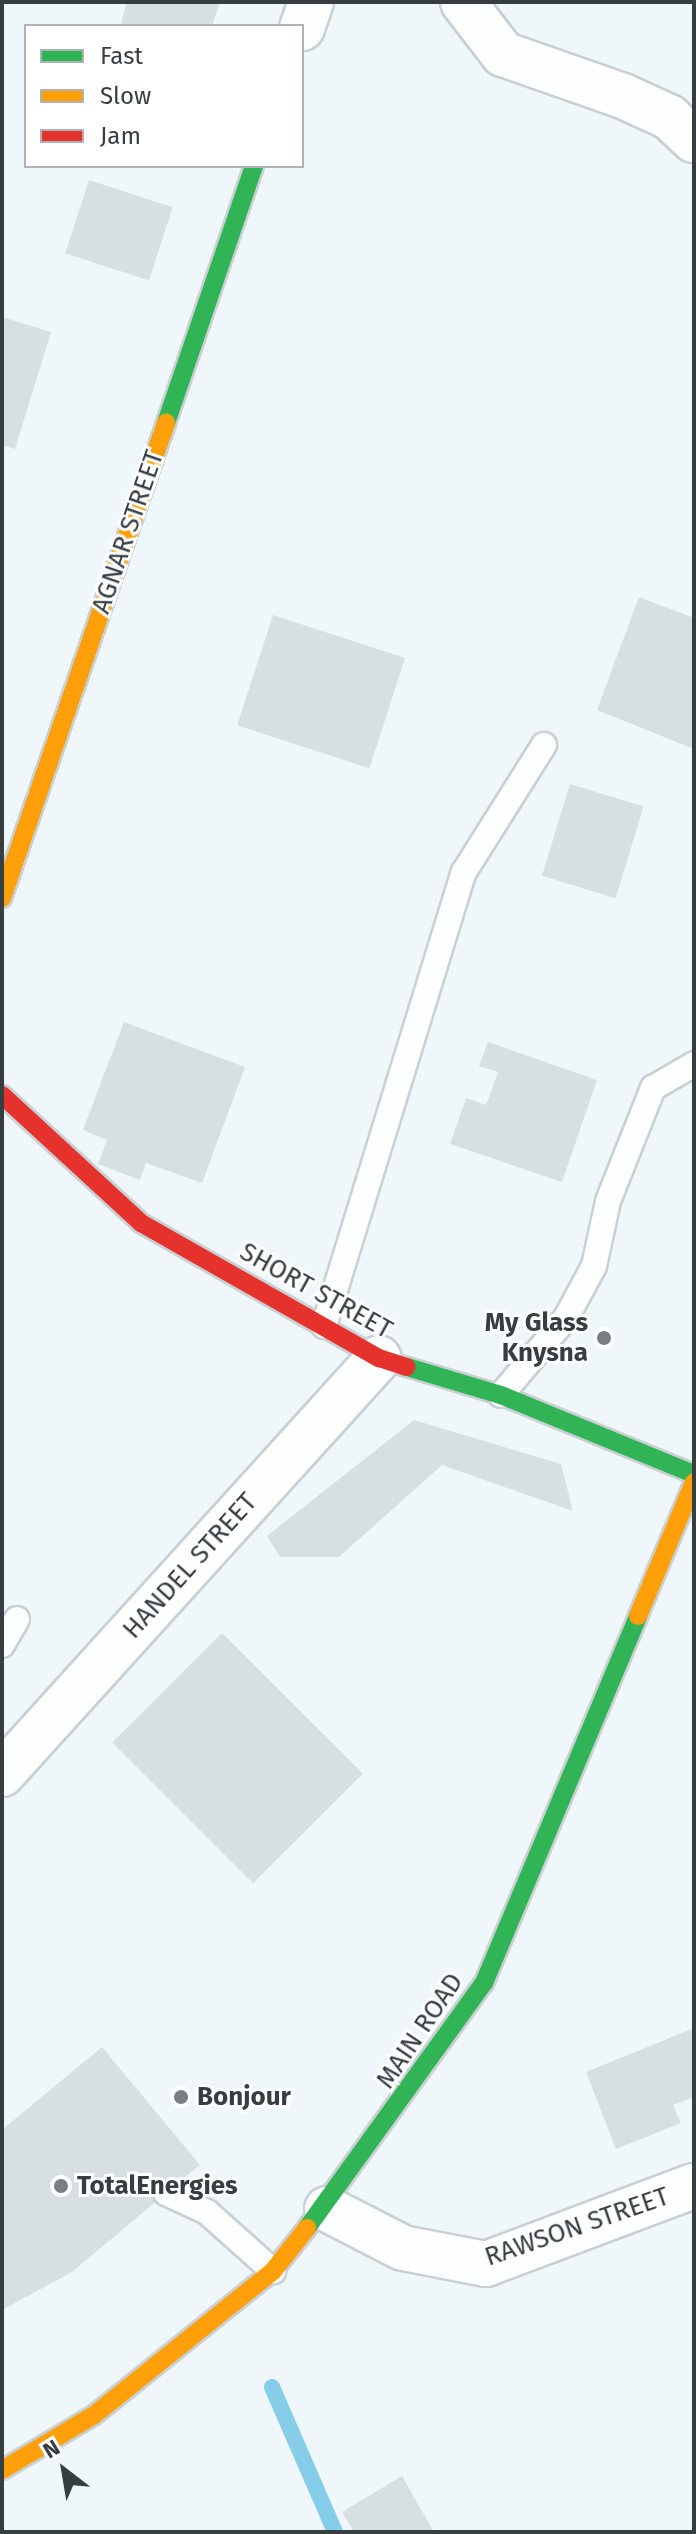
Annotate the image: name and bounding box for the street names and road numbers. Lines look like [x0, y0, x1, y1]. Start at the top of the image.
street label: AGNAR STREET [86, 446, 170, 618]
street label: SHORT STREET [234, 1236, 398, 1346]
street label: HANDEL STREET [117, 1487, 263, 1645]
street label: MAIN ROAD [370, 1967, 470, 2095]
street label: RAWSON STREET [481, 2181, 673, 2273]

